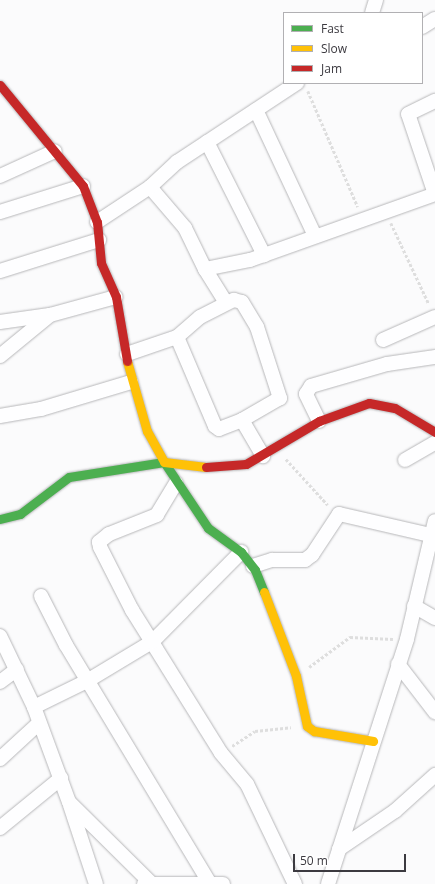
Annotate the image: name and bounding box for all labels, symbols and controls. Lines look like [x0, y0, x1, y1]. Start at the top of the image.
legend [283, 12, 423, 84]
text: Fast [321, 20, 344, 37]
text: Slow [321, 40, 347, 57]
text: Jam [321, 60, 342, 77]
scale bar [295, 846, 408, 872]
text: 50 m [300, 852, 328, 869]

